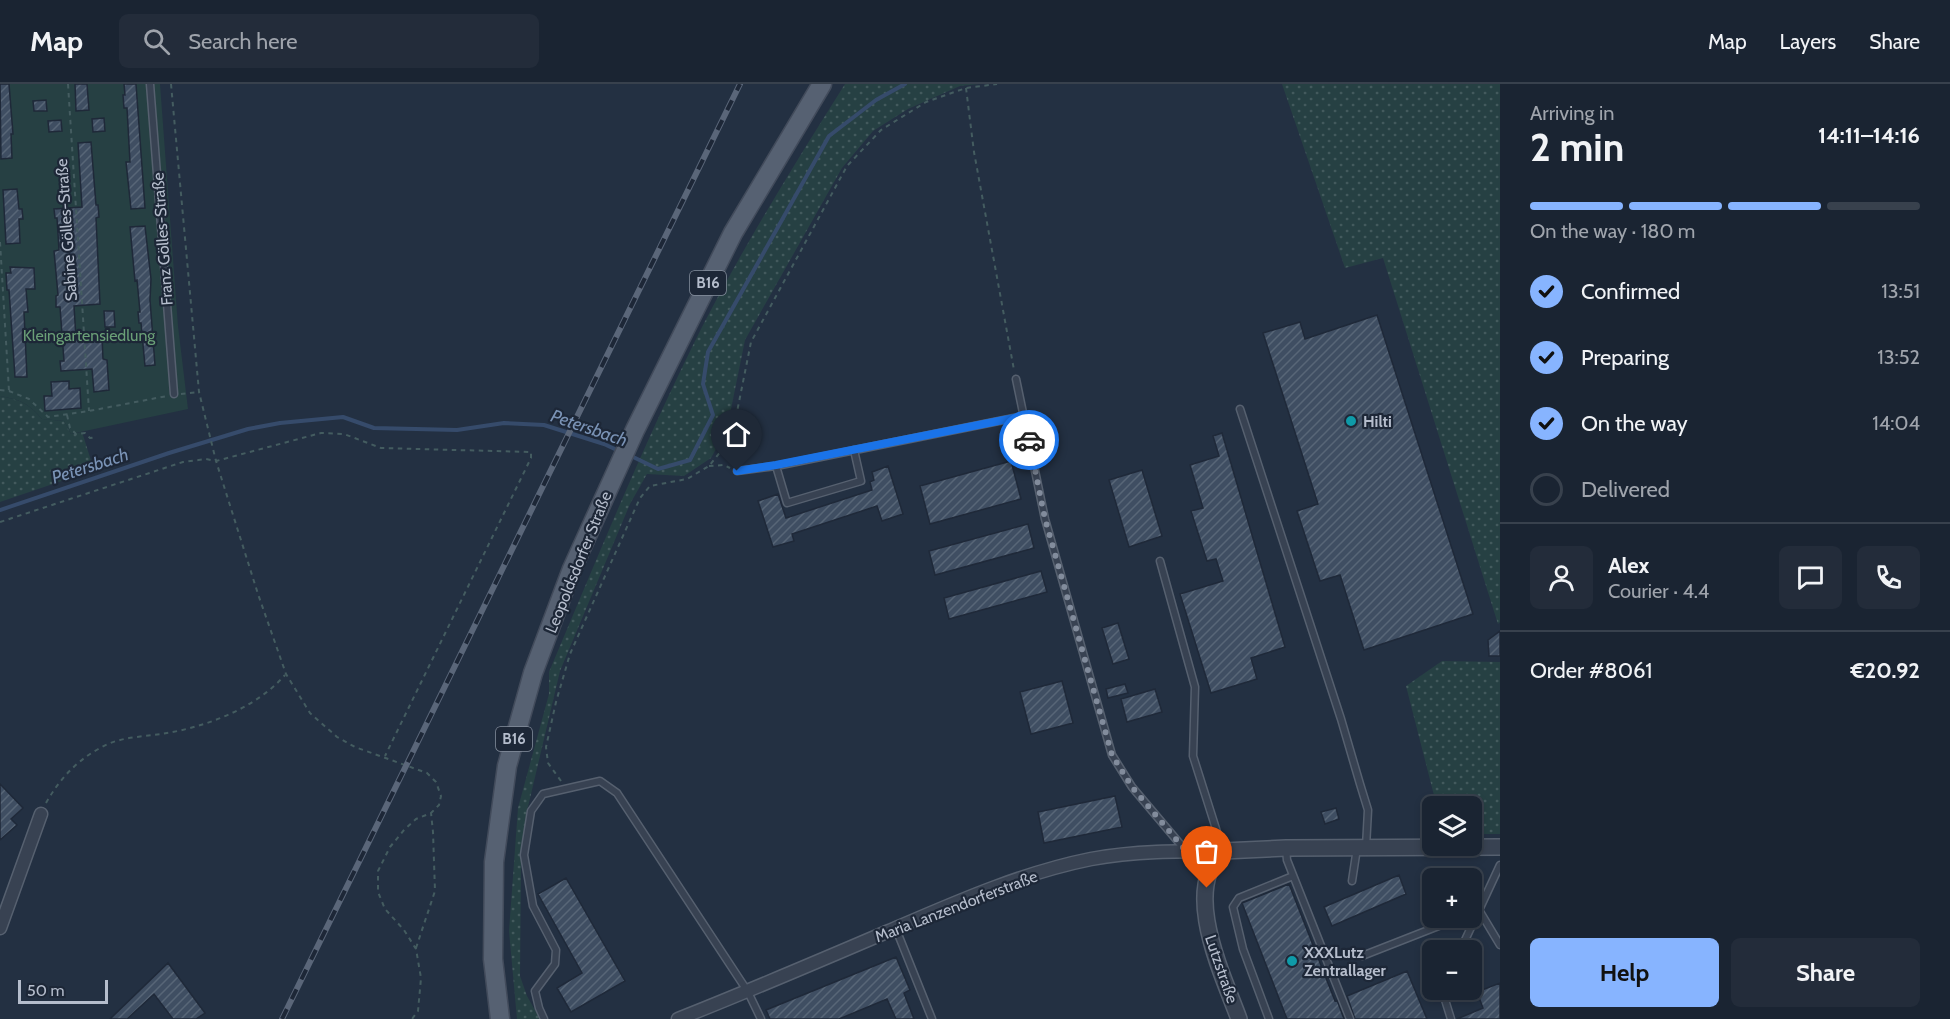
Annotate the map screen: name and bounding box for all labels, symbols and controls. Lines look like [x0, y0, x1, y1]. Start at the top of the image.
search box [119, 14, 539, 68]
text: Map [30, 24, 83, 58]
icon: search [140, 25, 173, 58]
text: Search here [188, 28, 297, 55]
text: Map [1708, 29, 1747, 54]
text: Layers [1780, 29, 1836, 54]
text: Share [1869, 29, 1920, 54]
text: Arriving in [1530, 101, 1614, 125]
text: 14:11–14:16 [1818, 122, 1920, 149]
text: 2 min [1530, 123, 1624, 171]
street label: Sabine Gölles-Straße [52, 158, 81, 302]
street label: Franz Gölles-Straße [148, 172, 177, 306]
text: On the way · 180 m [1530, 219, 1695, 243]
road number: B16 [690, 271, 726, 295]
icon: check [1530, 275, 1563, 308]
text: Confirmed [1581, 278, 1680, 305]
text: 13:51 [1881, 279, 1920, 303]
park label: Kleingartensiedlung [23, 326, 156, 345]
icon: check [1530, 341, 1563, 374]
text: Preparing [1581, 344, 1669, 371]
text: 13:52 [1877, 345, 1920, 369]
water label: Petersbach [548, 405, 630, 451]
icon: check [1530, 407, 1563, 440]
pin [711, 409, 762, 471]
courier [999, 410, 1059, 470]
text: On the way [1581, 410, 1688, 437]
text: 14:04 [1872, 411, 1920, 435]
place label: Hilti [1363, 412, 1392, 431]
marker: Hilti [1344, 414, 1358, 428]
icon: home [720, 418, 753, 451]
icon: car [1013, 424, 1046, 457]
water label: Petersbach [49, 443, 131, 489]
text: Delivered [1581, 476, 1670, 503]
street label: Leopoldsdorfer Straße [541, 489, 616, 636]
button: person [1530, 546, 1593, 609]
button: chat [1779, 546, 1842, 609]
button: phone [1857, 546, 1920, 609]
text: Alex [1608, 552, 1649, 579]
text: Courier · 4.4 [1608, 579, 1709, 603]
text: Order #8061 [1530, 657, 1653, 684]
text: €20.92 [1850, 657, 1920, 684]
road number: B16 [496, 727, 532, 751]
map controls [1422, 796, 1482, 1000]
button: layers [1422, 796, 1482, 856]
pin [1181, 826, 1232, 888]
icon: bag [1190, 835, 1223, 868]
street label: Maria Lanzendorferstraße [872, 867, 1040, 946]
button: + [1422, 868, 1482, 928]
street label: Lutzstraße [1201, 932, 1242, 1006]
button: Help [1530, 938, 1719, 1007]
button: Share [1731, 938, 1920, 1007]
button: − [1422, 940, 1482, 1000]
place label: XXXLutz Zentrallager [1303, 943, 1387, 980]
marker: XXXLutz Zentrallager [1285, 954, 1299, 968]
scale bar [18, 977, 108, 1004]
text: 50 m [27, 981, 64, 1000]

